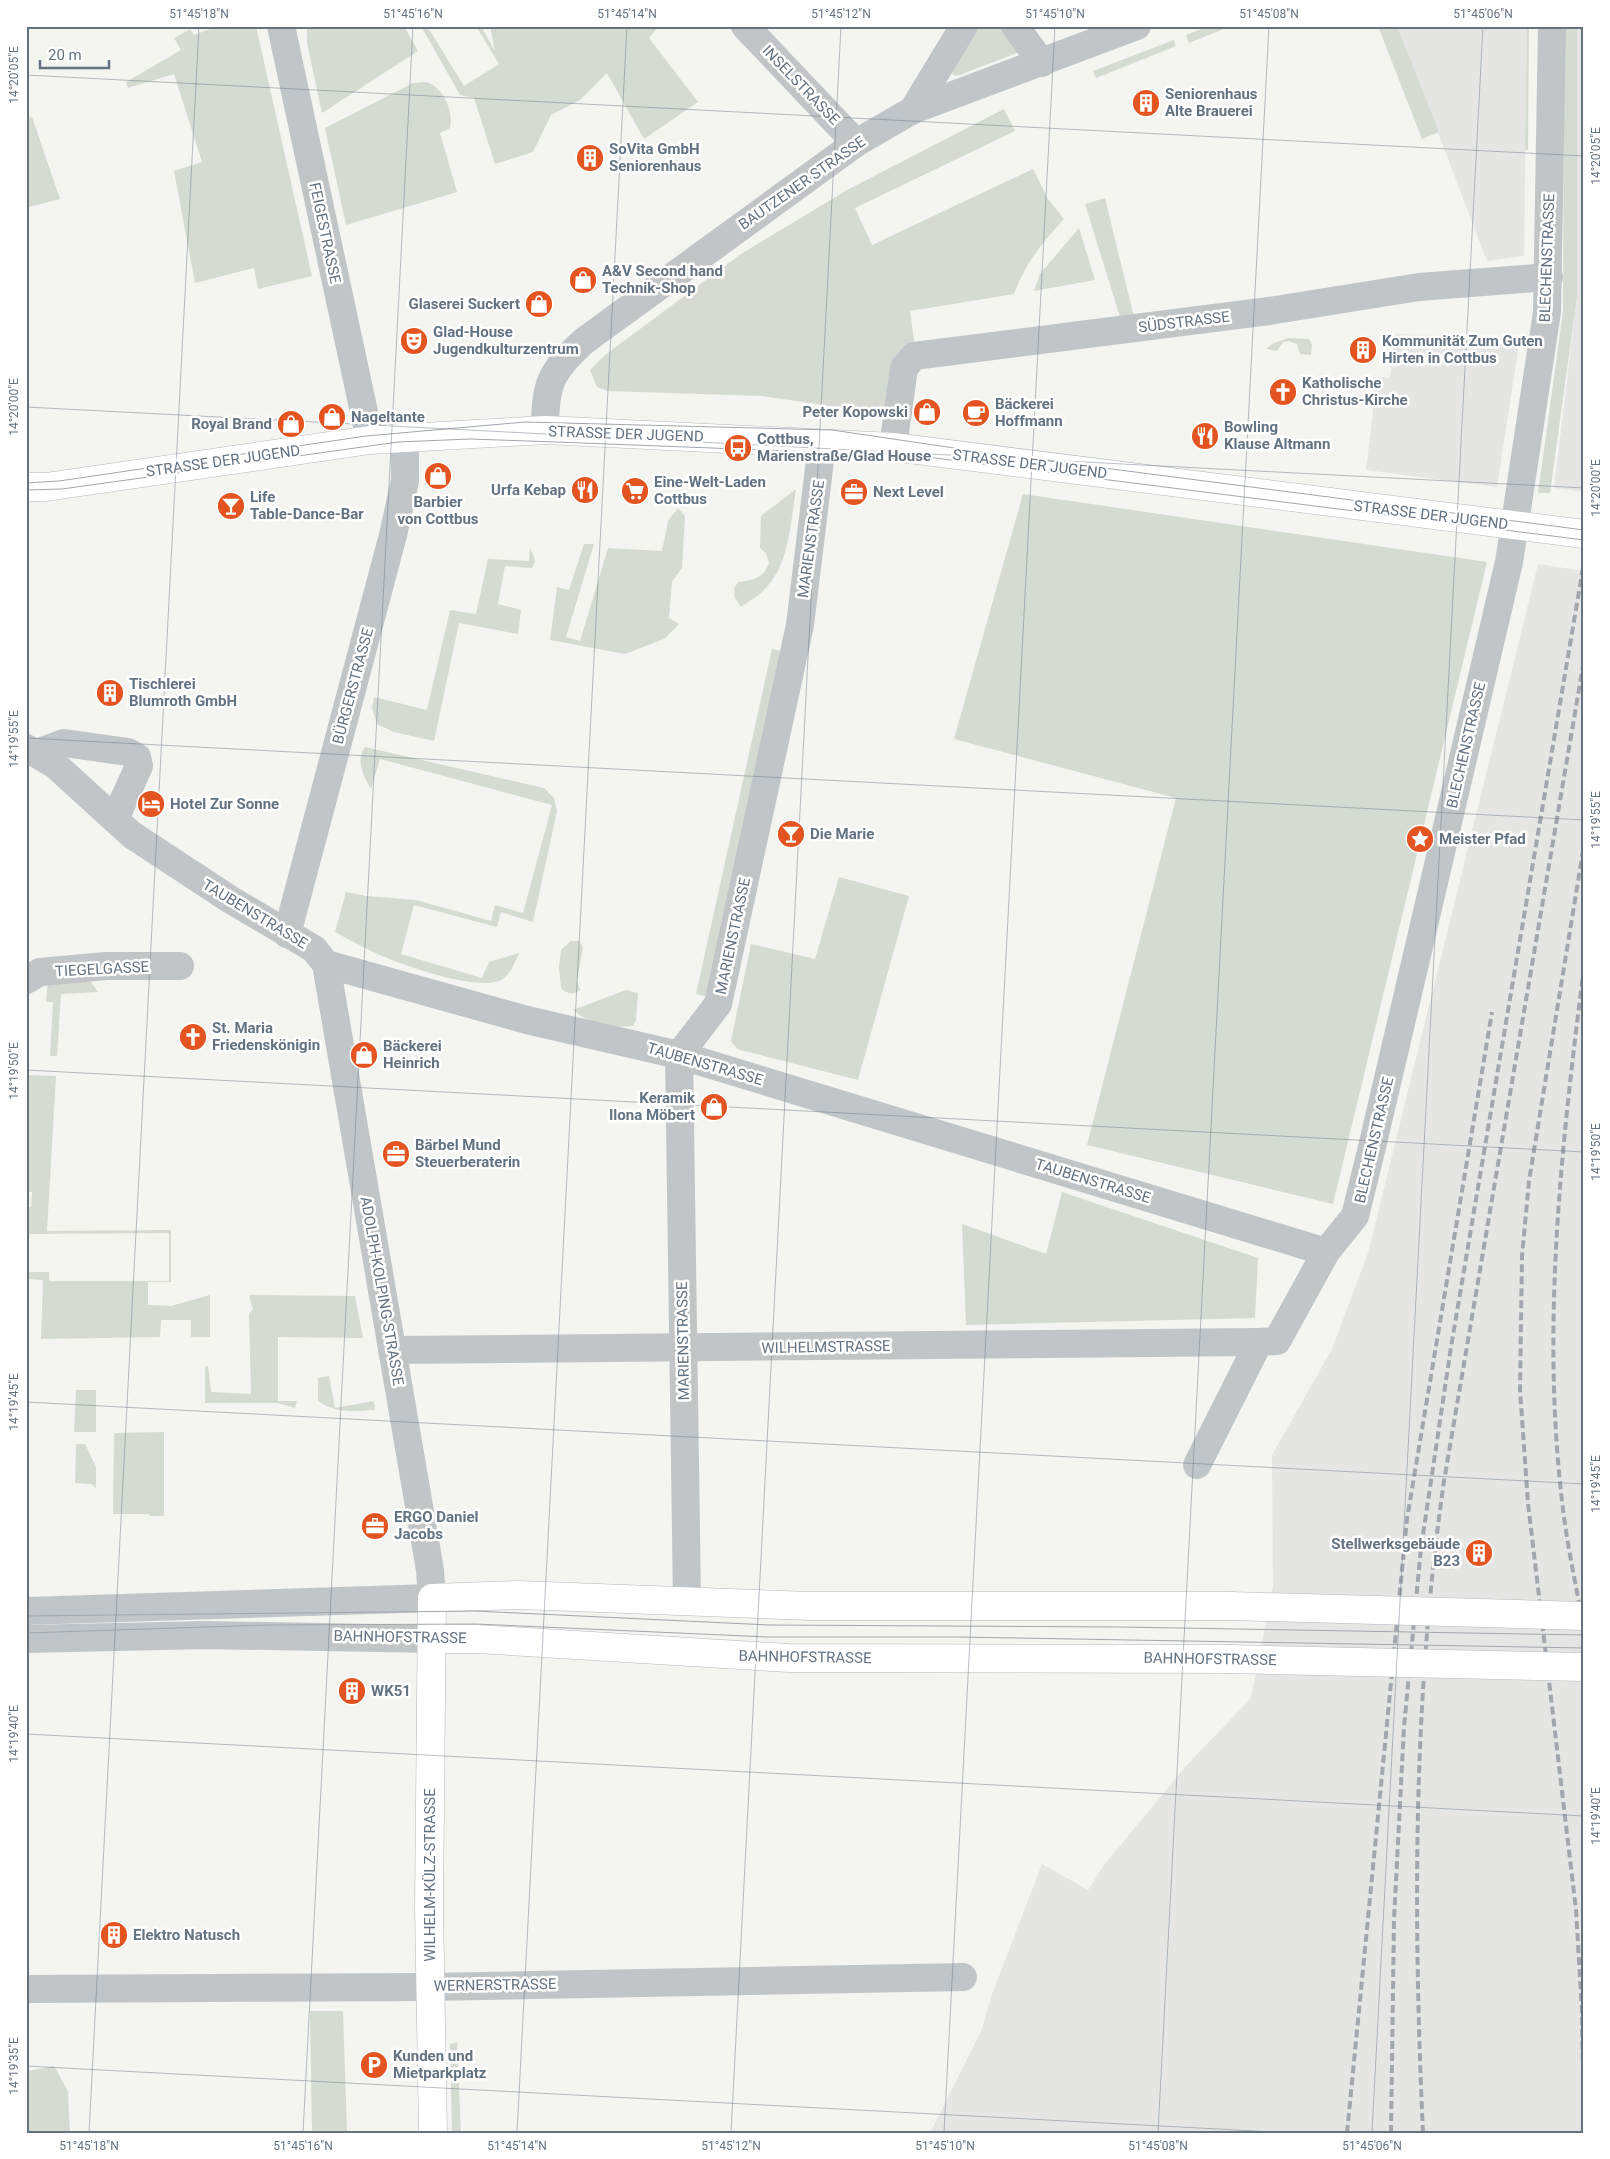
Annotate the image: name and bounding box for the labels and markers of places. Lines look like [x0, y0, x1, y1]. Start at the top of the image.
place label: Seniorenhaus Alte Brauerei [1165, 85, 1258, 120]
building icon: Seniorenhaus Alte Brauerei [1131, 88, 1161, 118]
place label: SoVita GmbH Seniorenhaus [609, 140, 702, 175]
building icon: SoVita GmbH Seniorenhaus [575, 143, 605, 173]
place label: A&V Second hand Technik-Shop [602, 262, 723, 297]
shop icon: A&V Second hand Technik-Shop [568, 265, 598, 295]
shop icon: Glaserei Suckert [524, 289, 554, 319]
place label: Glaserei Suckert [408, 295, 520, 313]
place label: Glad-House Jugendkulturzentrum [433, 323, 579, 358]
theatre icon: Glad-House Jugendkulturzentrum [399, 326, 429, 356]
place label: Kommunität Zum Guten Hirten in Cottbus [1382, 332, 1543, 367]
building icon: Kommunität Zum Guten Hirten in Cottbus [1348, 335, 1378, 365]
place label: Katholische Christus-Kirche [1302, 374, 1408, 409]
church icon: Katholische Christus-Kirche [1268, 377, 1298, 407]
place label: Bäckerei Hoffmann [995, 395, 1063, 430]
shop icon: Peter Kopowski [912, 397, 942, 427]
cafe icon: Bäckerei Hoffmann [961, 398, 991, 428]
shop icon: Nageltante [317, 402, 347, 432]
place label: Peter Kopowski [803, 403, 908, 421]
place label: Nageltante [351, 408, 425, 426]
shop icon: Royal Brand [276, 409, 306, 439]
place label: Royal Brand [191, 415, 272, 433]
place label: Bowling Klause Altmann [1224, 418, 1330, 453]
restaurant icon: Bowling Klause Altmann [1190, 421, 1220, 451]
place label: Cottbus, Marienstraße/Glad House [757, 430, 931, 465]
bus stop icon: Cottbus, Marienstraße/Glad House [723, 433, 753, 463]
shop icon: Barbier von Cottbus [423, 461, 453, 491]
place label: Eine-Welt-Laden Cottbus [654, 473, 766, 508]
restaurant icon: Urfa Kebap [570, 475, 600, 505]
supermarket icon: Eine-Welt-Laden Cottbus [620, 476, 650, 506]
office icon: Next Level [839, 477, 869, 507]
place label: Urfa Kebap [491, 481, 566, 499]
place label: Next Level [873, 483, 944, 501]
place label: Life Table-Dance-Bar [250, 488, 364, 523]
bar icon: Life Table-Dance-Bar [216, 491, 246, 521]
place label: Barbier von Cottbus [397, 493, 479, 528]
place label: Tischlerei Blumroth GmbH [129, 675, 237, 710]
building icon: Tischlerei Blumroth GmbH [95, 678, 125, 708]
hotel icon: Hotel Zur Sonne [136, 789, 166, 819]
place label: Hotel Zur Sonne [170, 795, 279, 813]
bar icon: Die Marie [776, 819, 806, 849]
place icon: Meister Pfad [1405, 824, 1435, 854]
place label: Die Marie [810, 825, 874, 843]
place label: Meister Pfad [1439, 830, 1526, 848]
place label: St. Maria Friedenskönigin [212, 1019, 320, 1054]
church icon: St. Maria Friedenskönigin [178, 1022, 208, 1052]
place label: Bäckerei Heinrich [383, 1037, 442, 1072]
shop icon: Bäckerei Heinrich [349, 1040, 379, 1070]
place label: Keramik Ilona Möbert [609, 1089, 696, 1124]
shop icon: Keramik Ilona Möbert [699, 1092, 729, 1122]
place label: Bärbel Mund Steuerberaterin [415, 1136, 520, 1171]
office icon: Bärbel Mund Steuerberaterin [381, 1139, 411, 1169]
place label: ERGO Daniel Jacobs [394, 1508, 479, 1543]
office icon: ERGO Daniel Jacobs [360, 1511, 390, 1541]
place label: Stellwerksgebäude B23 [1331, 1535, 1460, 1570]
building icon: Stellwerksgebäude B23 [1464, 1538, 1494, 1568]
building icon: WK51 [337, 1676, 367, 1706]
place label: WK51 [371, 1682, 411, 1700]
building icon: Elektro Natusch [99, 1920, 129, 1950]
place label: Elektro Natusch [133, 1926, 240, 1944]
place label: Kunden und Mietparkplatz [393, 2047, 487, 2082]
parking icon: Kunden und Mietparkplatz [359, 2050, 389, 2080]

